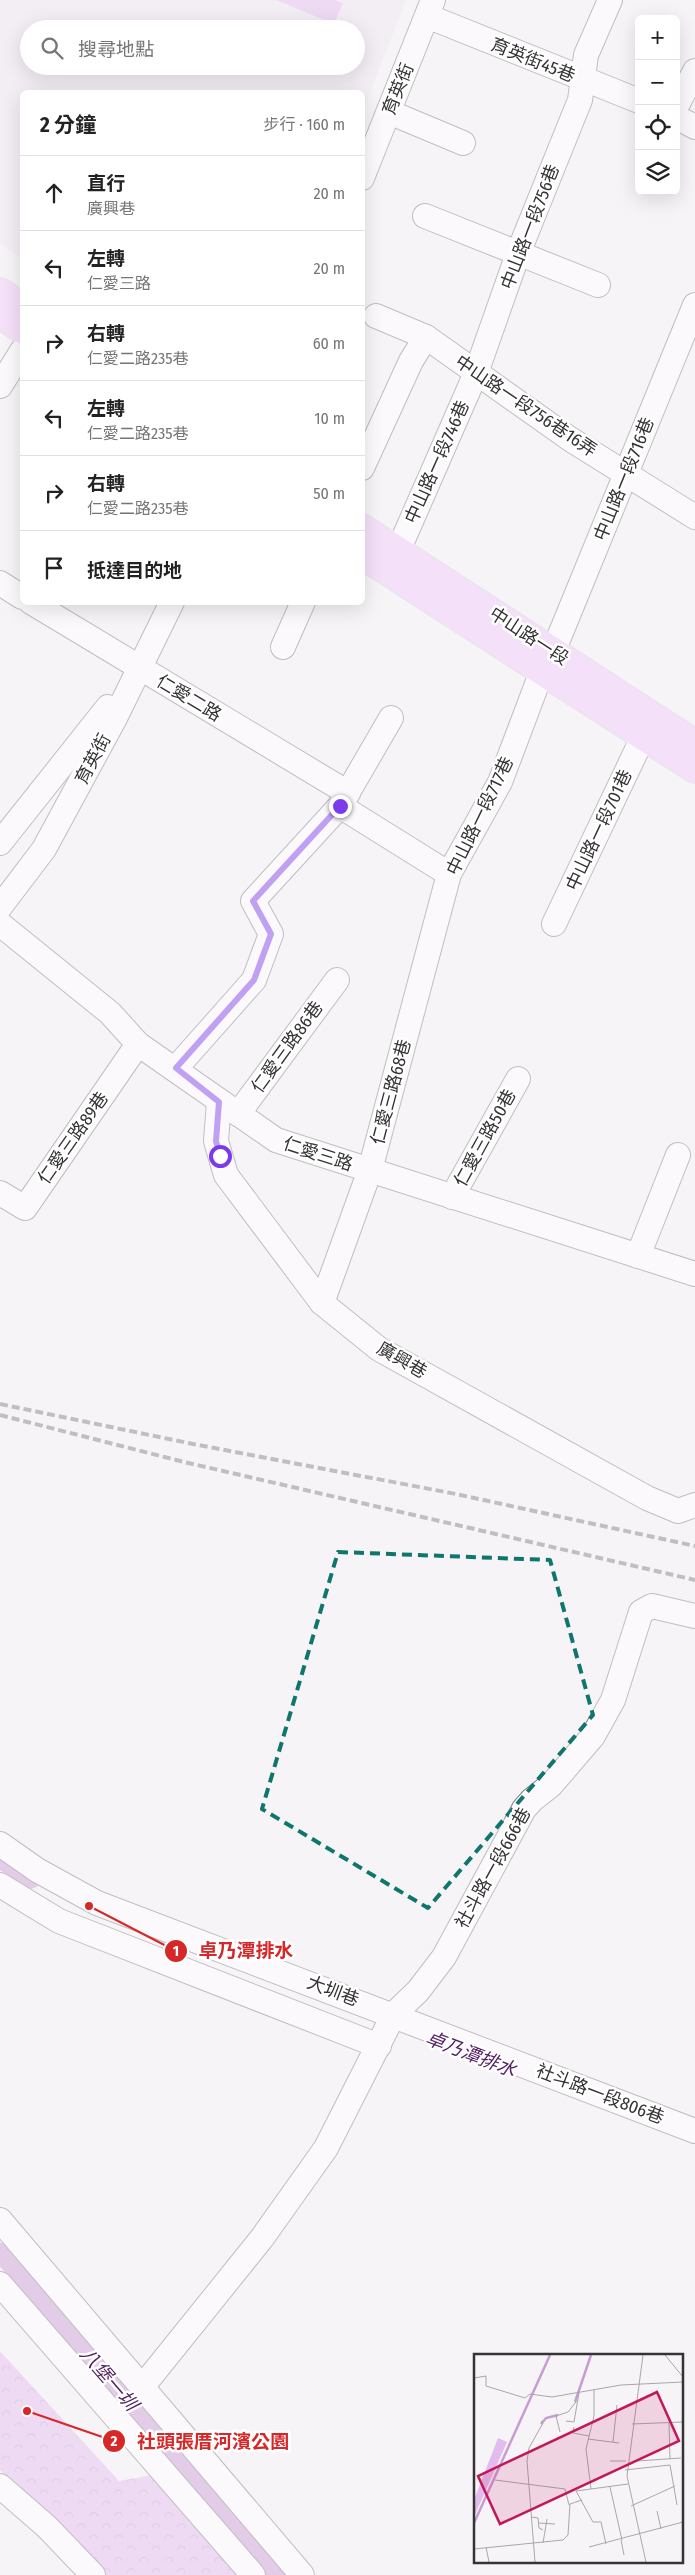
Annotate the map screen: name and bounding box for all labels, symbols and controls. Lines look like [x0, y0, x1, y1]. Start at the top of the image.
map controls [635, 15, 680, 195]
button: + [635, 15, 680, 60]
search box [20, 20, 365, 75]
street label: 育英街45巷 [488, 33, 578, 87]
icon: search [38, 34, 66, 62]
text: 搜尋地點 [78, 38, 154, 61]
street label: 育英街 [378, 60, 418, 118]
button: − [635, 60, 680, 105]
button: locate [635, 105, 680, 150]
text: 2 分鐘 [40, 112, 96, 138]
text: 步行 · 160 m [264, 115, 345, 134]
button: layers [635, 150, 680, 195]
street label: 中山路一段756巷 [496, 161, 564, 293]
text: 直行 [87, 172, 125, 195]
icon: ahead [40, 179, 68, 207]
text: 20 m [314, 184, 345, 203]
text: 廣興巷 [87, 199, 135, 218]
text: 左轉 [87, 247, 125, 270]
icon: left [40, 254, 68, 282]
text: 20 m [314, 259, 345, 278]
text: 仁愛三路 [87, 274, 151, 293]
text: 右轉 [87, 322, 125, 345]
icon: right [40, 329, 68, 357]
text: 60 m [313, 334, 345, 353]
text: 仁愛二路235巷 [87, 349, 189, 368]
street label: 中山路一段756巷16弄 [451, 350, 601, 462]
text: 左轉 [87, 397, 125, 420]
street label: 中山路一段746巷 [400, 397, 474, 527]
icon: left [40, 404, 68, 432]
text: 10 m [314, 409, 345, 428]
street label: 中山路一段716巷 [589, 414, 659, 544]
text: 仁愛二路235巷 [87, 424, 189, 443]
text: 右轉 [87, 472, 125, 495]
icon: right [40, 479, 68, 507]
text: 50 m [313, 484, 345, 503]
text: 仁愛二路235巷 [87, 499, 189, 518]
icon: arrive [40, 554, 68, 582]
text: 抵達目的地 [87, 559, 182, 582]
street label: 中山路一段 [485, 602, 573, 670]
street label: 仁愛二路 [152, 670, 226, 726]
street label: 育英街 [71, 730, 115, 788]
street label: 中山路一段717巷 [442, 753, 518, 879]
street label: 中山路一段701巷 [561, 766, 637, 894]
route end [329, 795, 352, 818]
street label: 仁愛三路86巷 [246, 997, 328, 1097]
street label: 仁愛三路68巷 [366, 1037, 416, 1147]
street label: 仁愛三路50巷 [449, 1086, 521, 1190]
street label: 仁愛三路89巷 [33, 1088, 113, 1188]
street label: 仁愛三路 [280, 1132, 356, 1176]
route start [209, 1145, 232, 1168]
street label: 廣興巷 [373, 1337, 431, 1383]
street label: 社斗路一段666巷 [451, 1804, 535, 1932]
callout: 卓乃潭排水 [163, 1934, 303, 1968]
text: 卓乃潭排水 [198, 1939, 294, 1962]
text: 1 [173, 1942, 179, 1960]
street label: 大圳巷 [304, 1971, 362, 2011]
water label: 卓乃潭排水 [423, 2026, 520, 2082]
street label: 社斗路一段806巷 [533, 2059, 667, 2129]
water label: 八堡一圳 [75, 2343, 145, 2417]
inset map [474, 2354, 682, 2562]
callout: 社頭張厝河濱公園 [102, 2424, 299, 2458]
text: 社頭張厝河濱公園 [137, 2430, 289, 2453]
text: 2 [110, 2432, 118, 2450]

